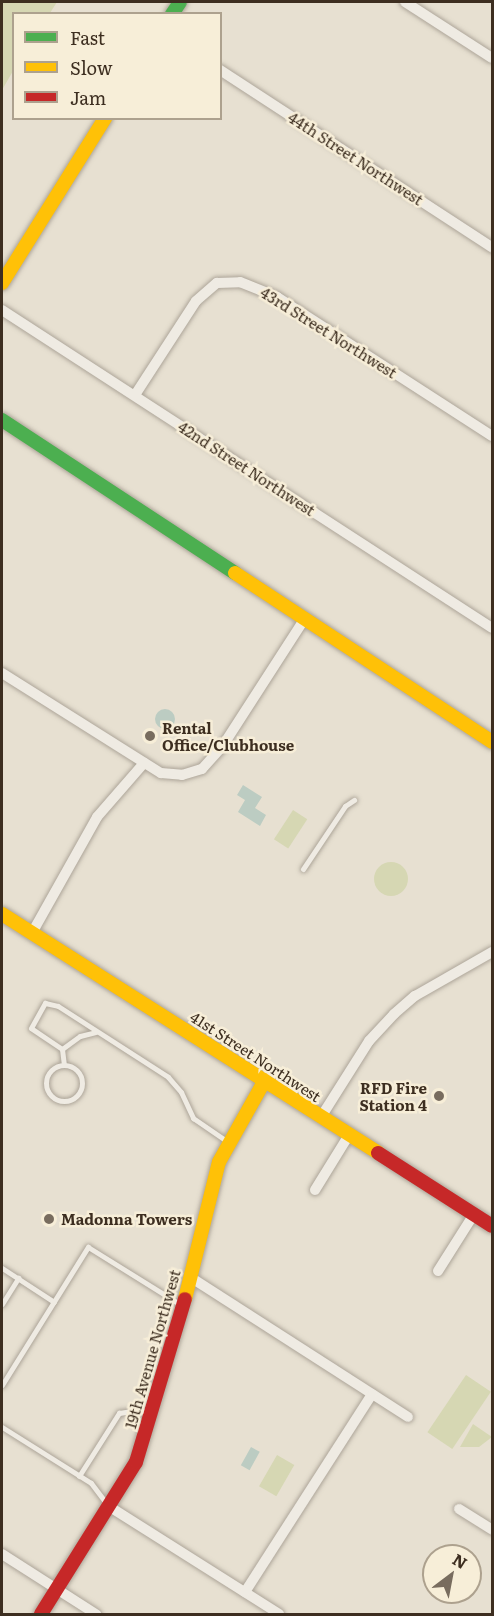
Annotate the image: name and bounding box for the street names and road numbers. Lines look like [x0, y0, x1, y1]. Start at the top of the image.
street label: 44th Street Northwest [285, 108, 427, 208]
street label: 43rd Street Northwest [258, 283, 400, 381]
street label: 42nd Street Northwest [175, 417, 319, 519]
street label: 41st Street Northwest [187, 1007, 325, 1105]
street label: 19th Avenue Northwest [121, 1267, 183, 1431]

